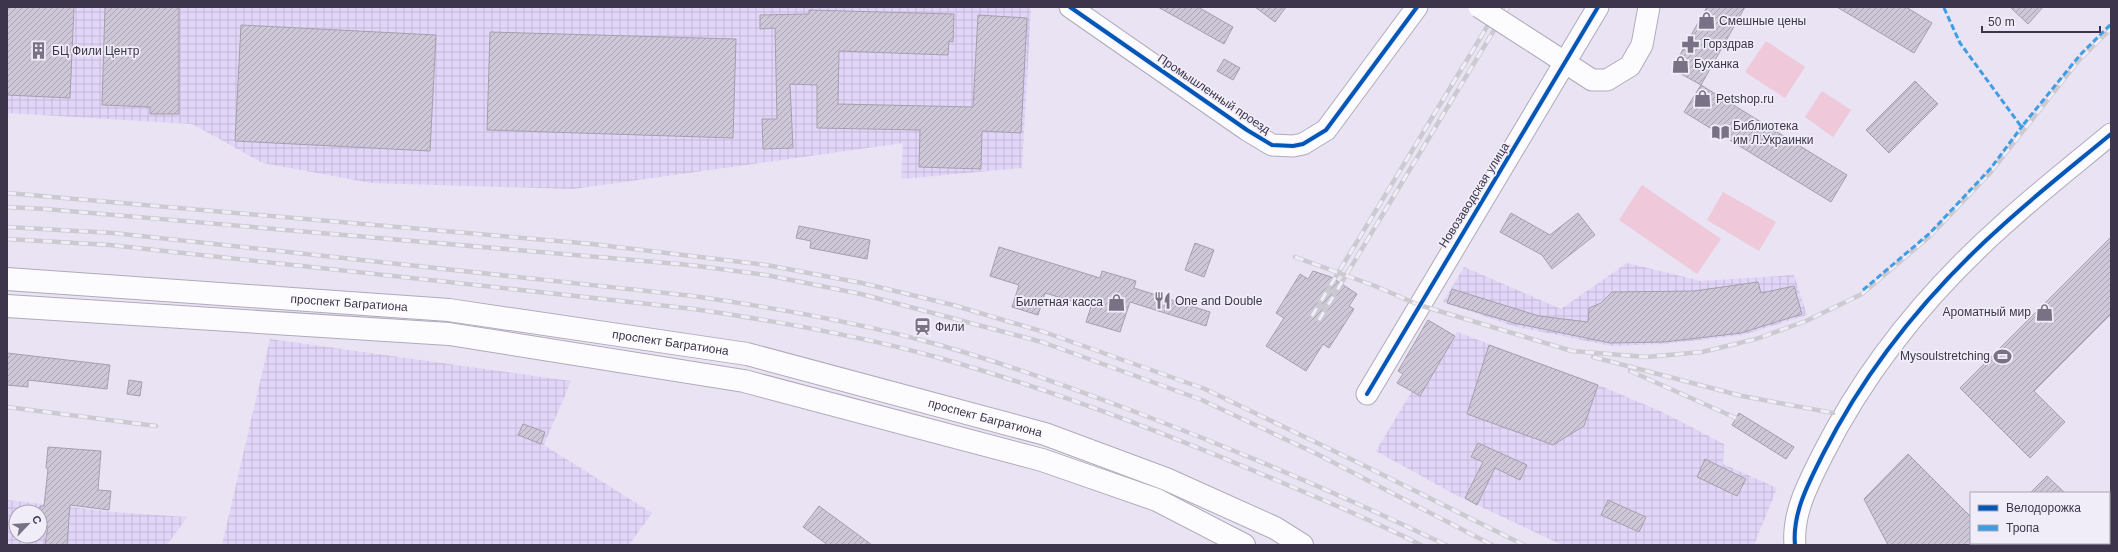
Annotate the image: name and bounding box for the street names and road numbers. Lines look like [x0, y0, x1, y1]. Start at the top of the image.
street label: Промышленный проезд [1155, 51, 1273, 137]
street label: Новозаводская улица [1436, 140, 1512, 250]
street label: проспект Багратиона [290, 292, 409, 314]
street label: проспект Багратиона [611, 327, 730, 358]
street label: проспект Багратиона [927, 396, 1044, 440]

